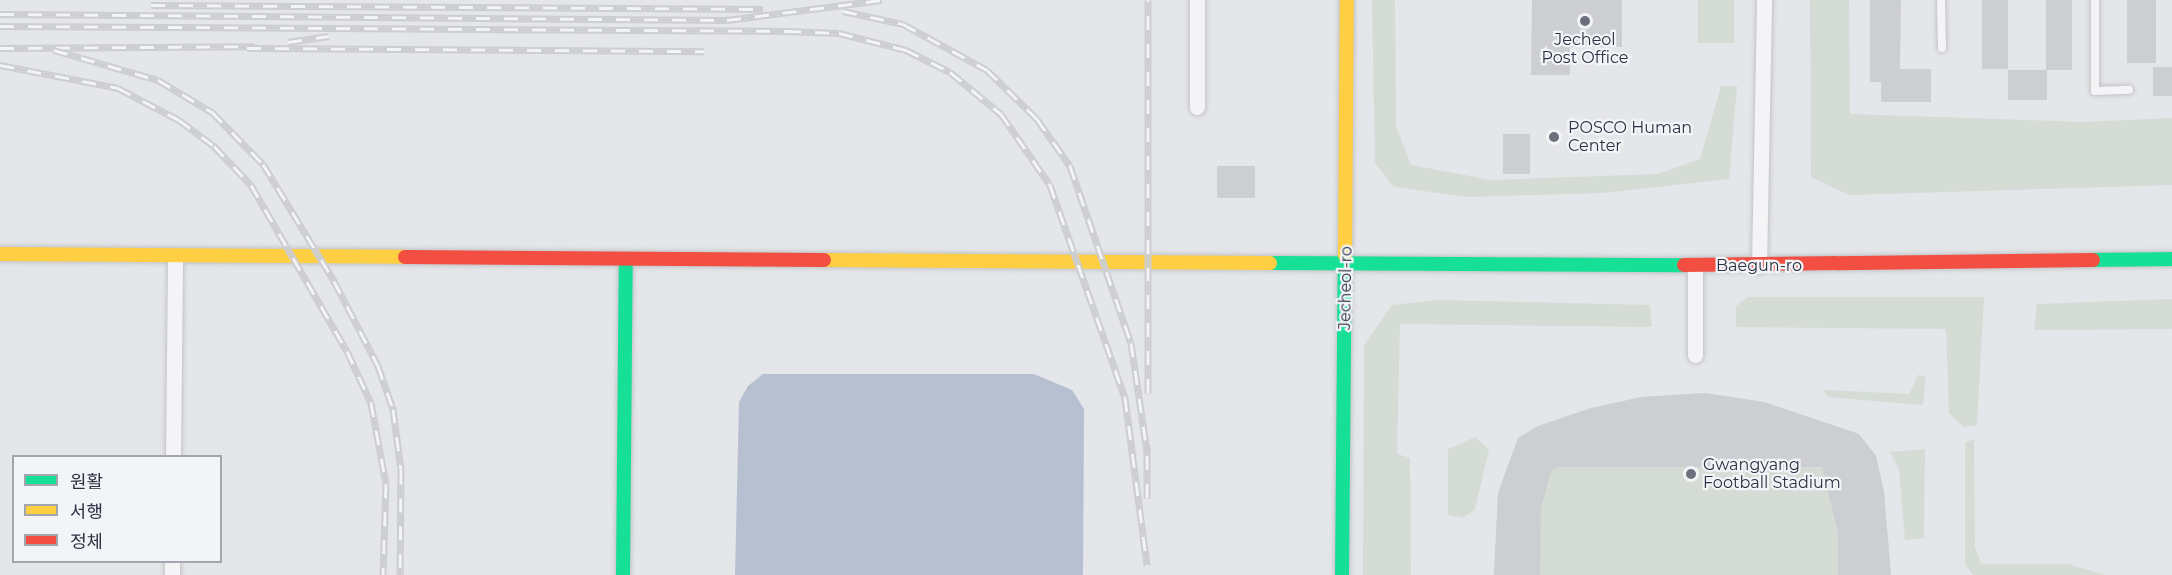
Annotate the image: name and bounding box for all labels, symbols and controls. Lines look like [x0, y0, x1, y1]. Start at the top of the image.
marker: Jecheol Post Office [1578, 14, 1592, 28]
place label: Jecheol Post Office [1542, 30, 1628, 68]
place label: POSCO Human Center [1568, 118, 1692, 156]
marker: POSCO Human Center [1545, 128, 1563, 146]
street label: Jecheol-ro [1336, 246, 1356, 330]
street label: Baegun-ro [1716, 256, 1802, 276]
legend [12, 455, 222, 563]
place label: Gwangyang Football Stadium [1703, 455, 1841, 493]
marker: Gwangyang Football Stadium [1684, 467, 1698, 481]
text: 원활 [70, 471, 103, 493]
text: 서행 [70, 501, 103, 523]
text: 정체 [70, 531, 103, 553]

